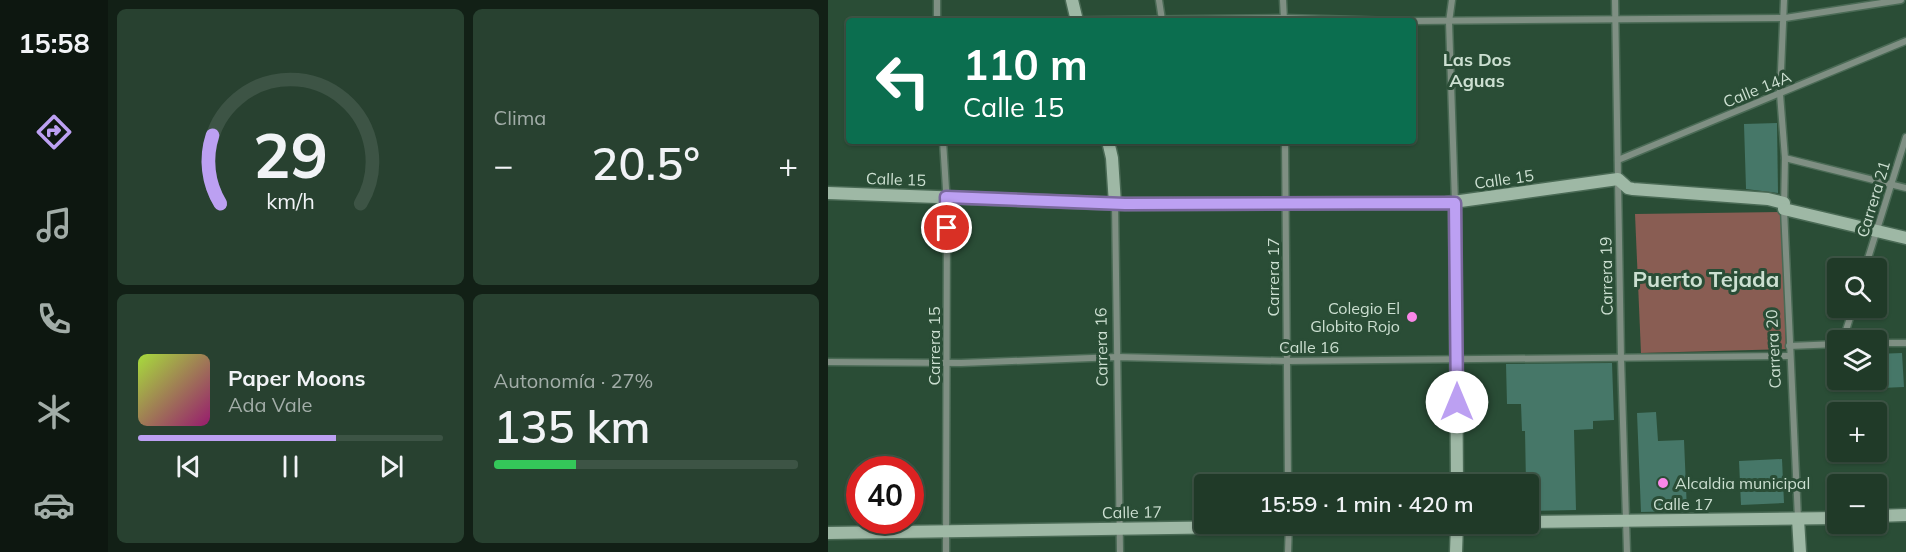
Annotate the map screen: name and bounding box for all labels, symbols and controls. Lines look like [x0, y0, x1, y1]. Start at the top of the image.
text: 15:58 [18, 26, 90, 60]
text: 110 m [963, 38, 1088, 91]
icon: left [864, 42, 942, 120]
district label: Las Dos Aguas [1443, 48, 1511, 92]
street label: Calle 14A [1720, 66, 1794, 112]
text: Calle 15 [963, 90, 1064, 124]
text: Clima [494, 105, 546, 130]
icon: directions [33, 111, 75, 153]
text: 29 [253, 115, 328, 194]
text: 20.5° [591, 135, 700, 191]
text: − [494, 144, 513, 185]
text: + [778, 144, 798, 185]
street label: Carrera 21 [1852, 158, 1894, 240]
street label: Calle 15 [1473, 165, 1535, 193]
street label: Calle 15 [866, 168, 926, 190]
text: km/h [266, 187, 314, 214]
pin [921, 202, 972, 253]
icon: music [33, 204, 75, 246]
icon: arrive [930, 211, 963, 244]
street label: Carrera 19 [1595, 236, 1617, 316]
street label: Carrera 17 [1263, 237, 1283, 317]
map controls [1827, 258, 1887, 534]
button: search [1827, 258, 1887, 318]
district label: Puerto Tejada [1633, 265, 1779, 293]
icon: phone [33, 298, 75, 340]
place label: Colegio El Globito Rojo [1310, 298, 1400, 336]
street label: Carrera 15 [924, 306, 944, 386]
street label: Carrera 16 [1090, 307, 1112, 387]
street label: Carrera 20 [1761, 309, 1785, 389]
marker: Colegio El Globito Rojo [1405, 310, 1419, 324]
button: layers [1827, 330, 1887, 390]
street label: Calle 16 [1279, 337, 1339, 357]
text: Paper Moons [228, 364, 366, 392]
text: Autonomía · 27% [494, 368, 653, 393]
position arrow [1425, 370, 1489, 434]
icon: climate [33, 391, 75, 433]
text: Ada Vale [228, 392, 312, 417]
text: 135 km [494, 398, 650, 454]
button: + [1827, 402, 1887, 462]
icon: previous [172, 450, 205, 483]
icon: pause [274, 450, 307, 483]
icon: next [375, 450, 408, 483]
speed limit sign: 40 [846, 456, 924, 534]
place label: Alcaldia municipal [1675, 473, 1810, 493]
button: − [1827, 474, 1887, 534]
marker: Alcaldia municipal [1656, 476, 1670, 490]
icon: car [33, 484, 75, 526]
text: 15:59 · 1 min · 420 m [1259, 490, 1474, 518]
street label: Calle 17 [1653, 494, 1713, 514]
street label: Calle 17 [1102, 501, 1162, 523]

